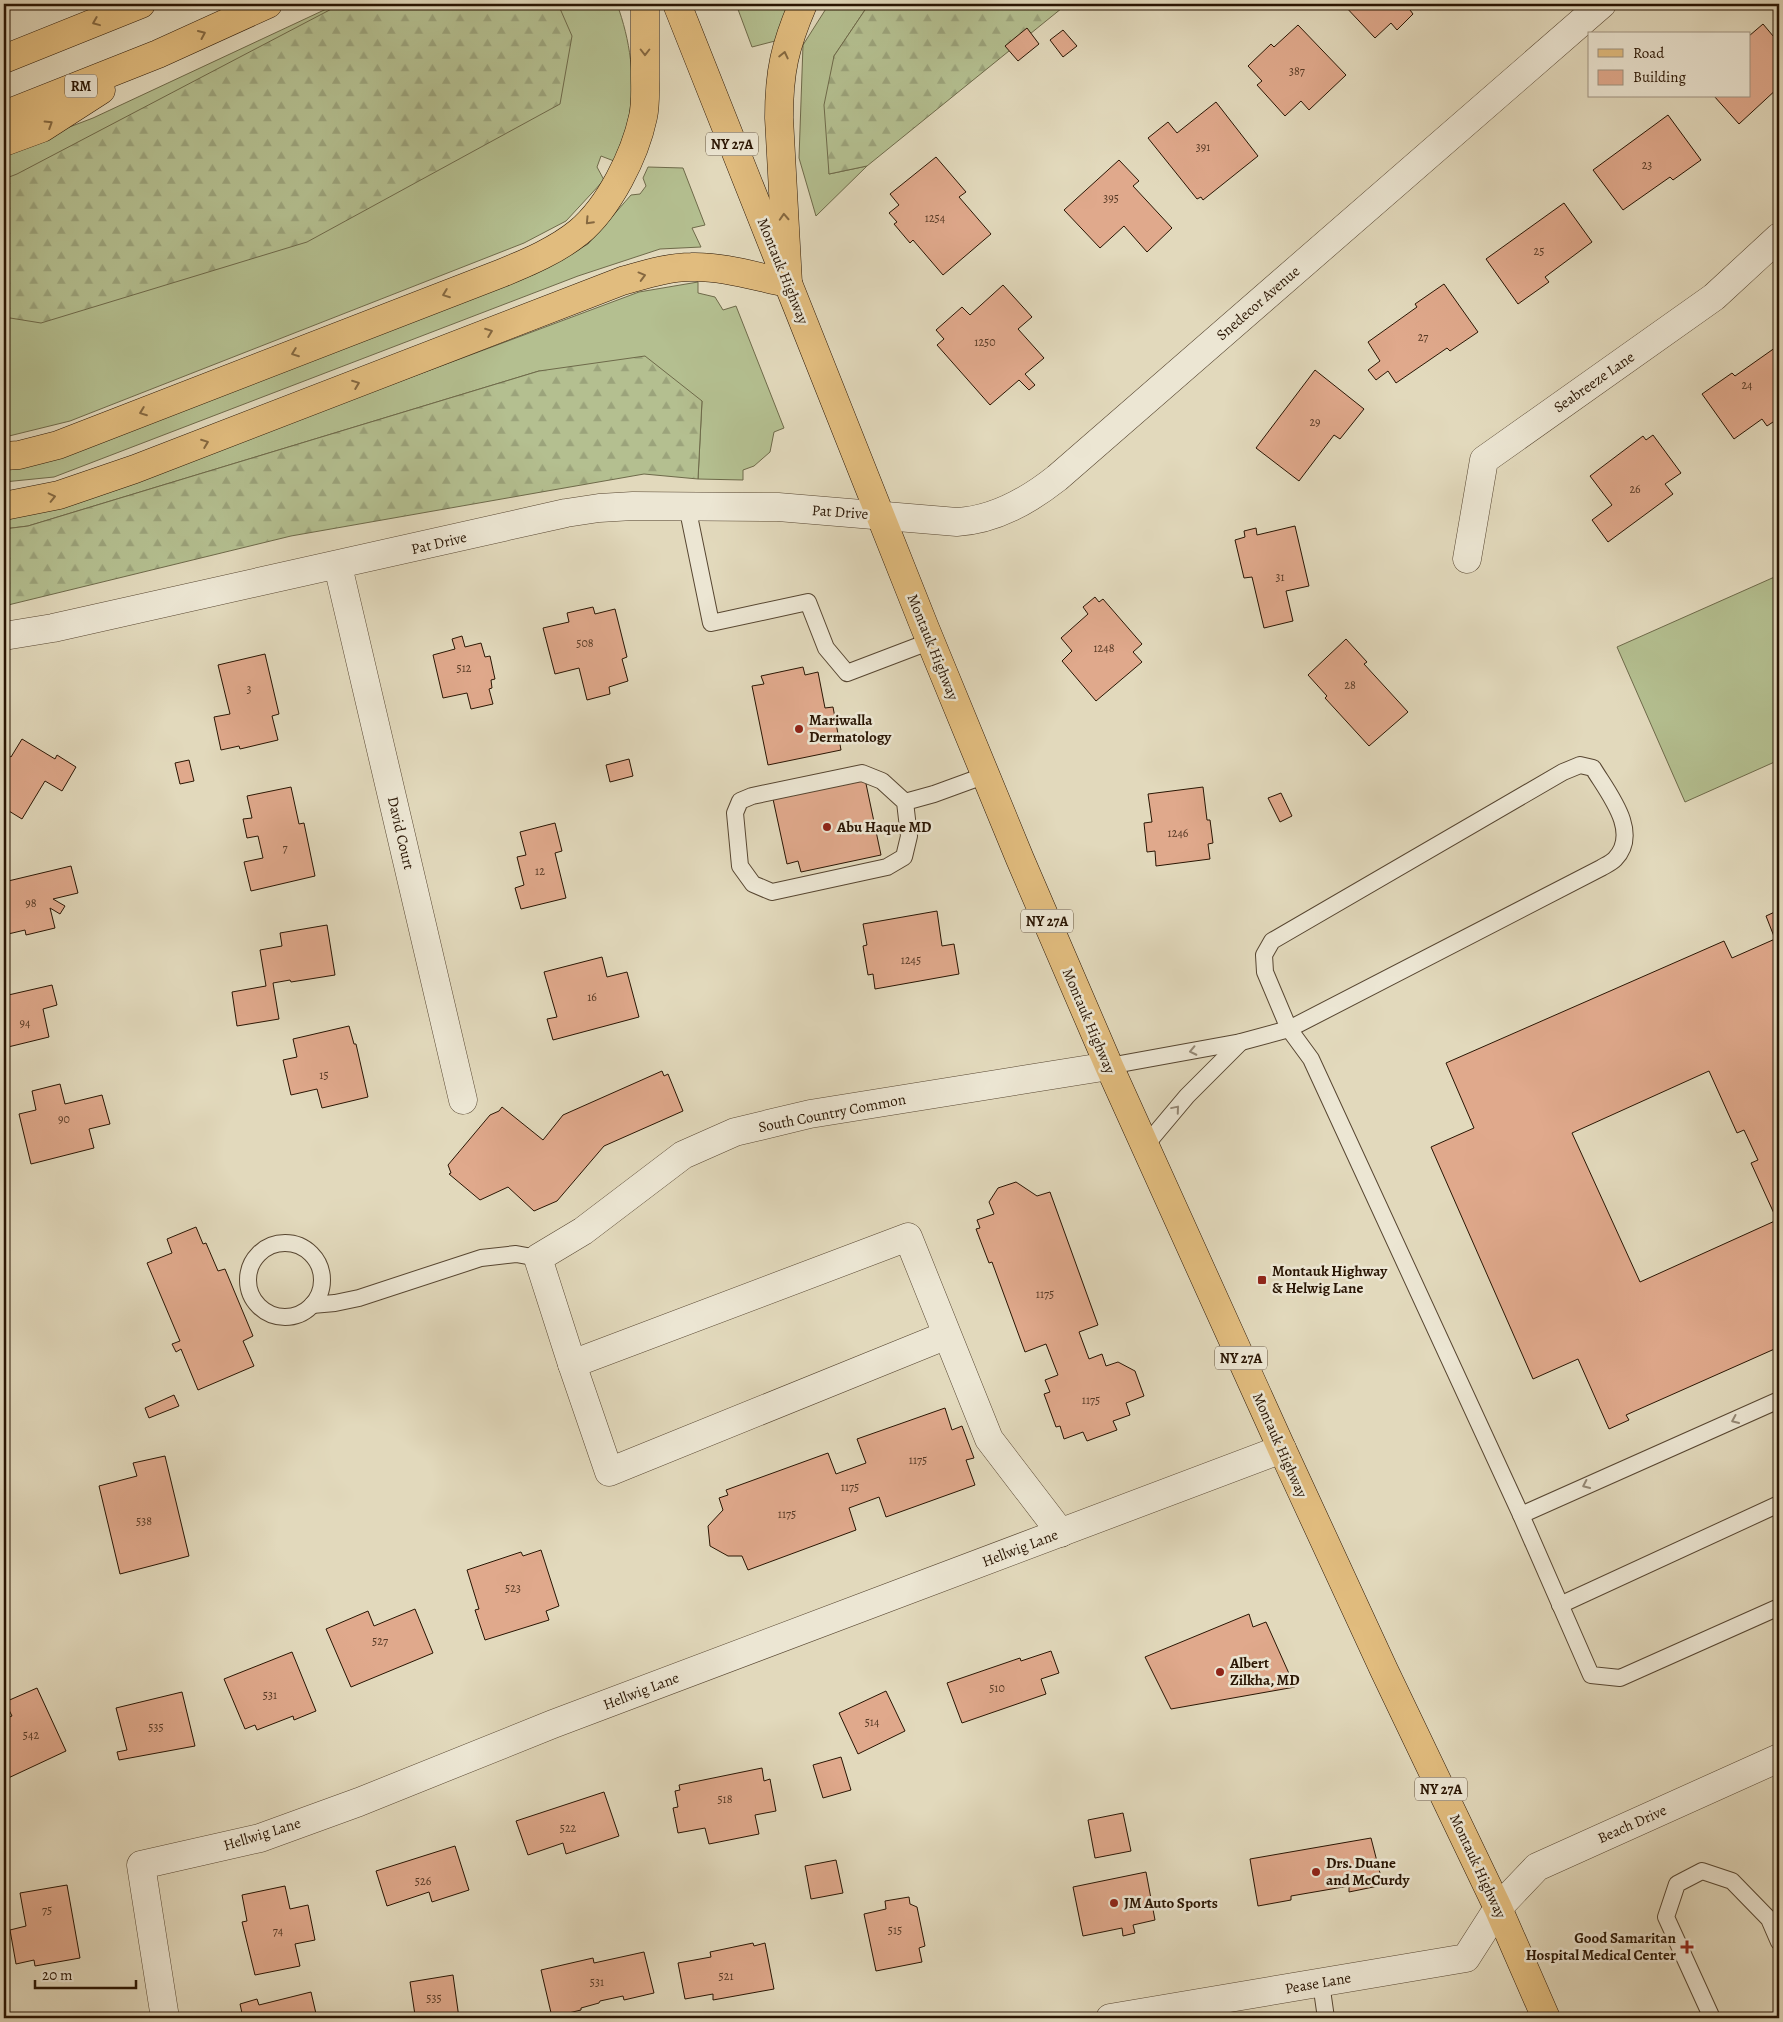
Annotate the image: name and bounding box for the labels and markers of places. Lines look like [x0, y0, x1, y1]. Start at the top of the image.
place label: Mariwalla Dermatology [809, 710, 892, 747]
marker: Mariwalla Dermatology [793, 723, 805, 735]
place label: Abu Haque MD [836, 817, 932, 837]
marker: Abu Haque MD [821, 821, 833, 833]
place label: Montauk Highway & Helwig Lane [1272, 1261, 1388, 1298]
marker: Montauk Highway & Helwig Lane [1256, 1274, 1268, 1286]
place label: Albert Zilkha, MD [1229, 1653, 1300, 1690]
marker: Albert Zilkha, MD [1214, 1666, 1226, 1678]
place label: Drs. Duane and McCurdy [1326, 1853, 1411, 1890]
marker: Drs. Duane and McCurdy [1310, 1866, 1322, 1878]
place label: JM Auto Sports [1124, 1893, 1218, 1913]
marker: JM Auto Sports [1108, 1897, 1120, 1909]
place label: Good Samaritan Hospital Medical Center [1526, 1928, 1677, 1965]
marker: Good Samaritan Hospital Medical Center [1680, 1940, 1694, 1954]

